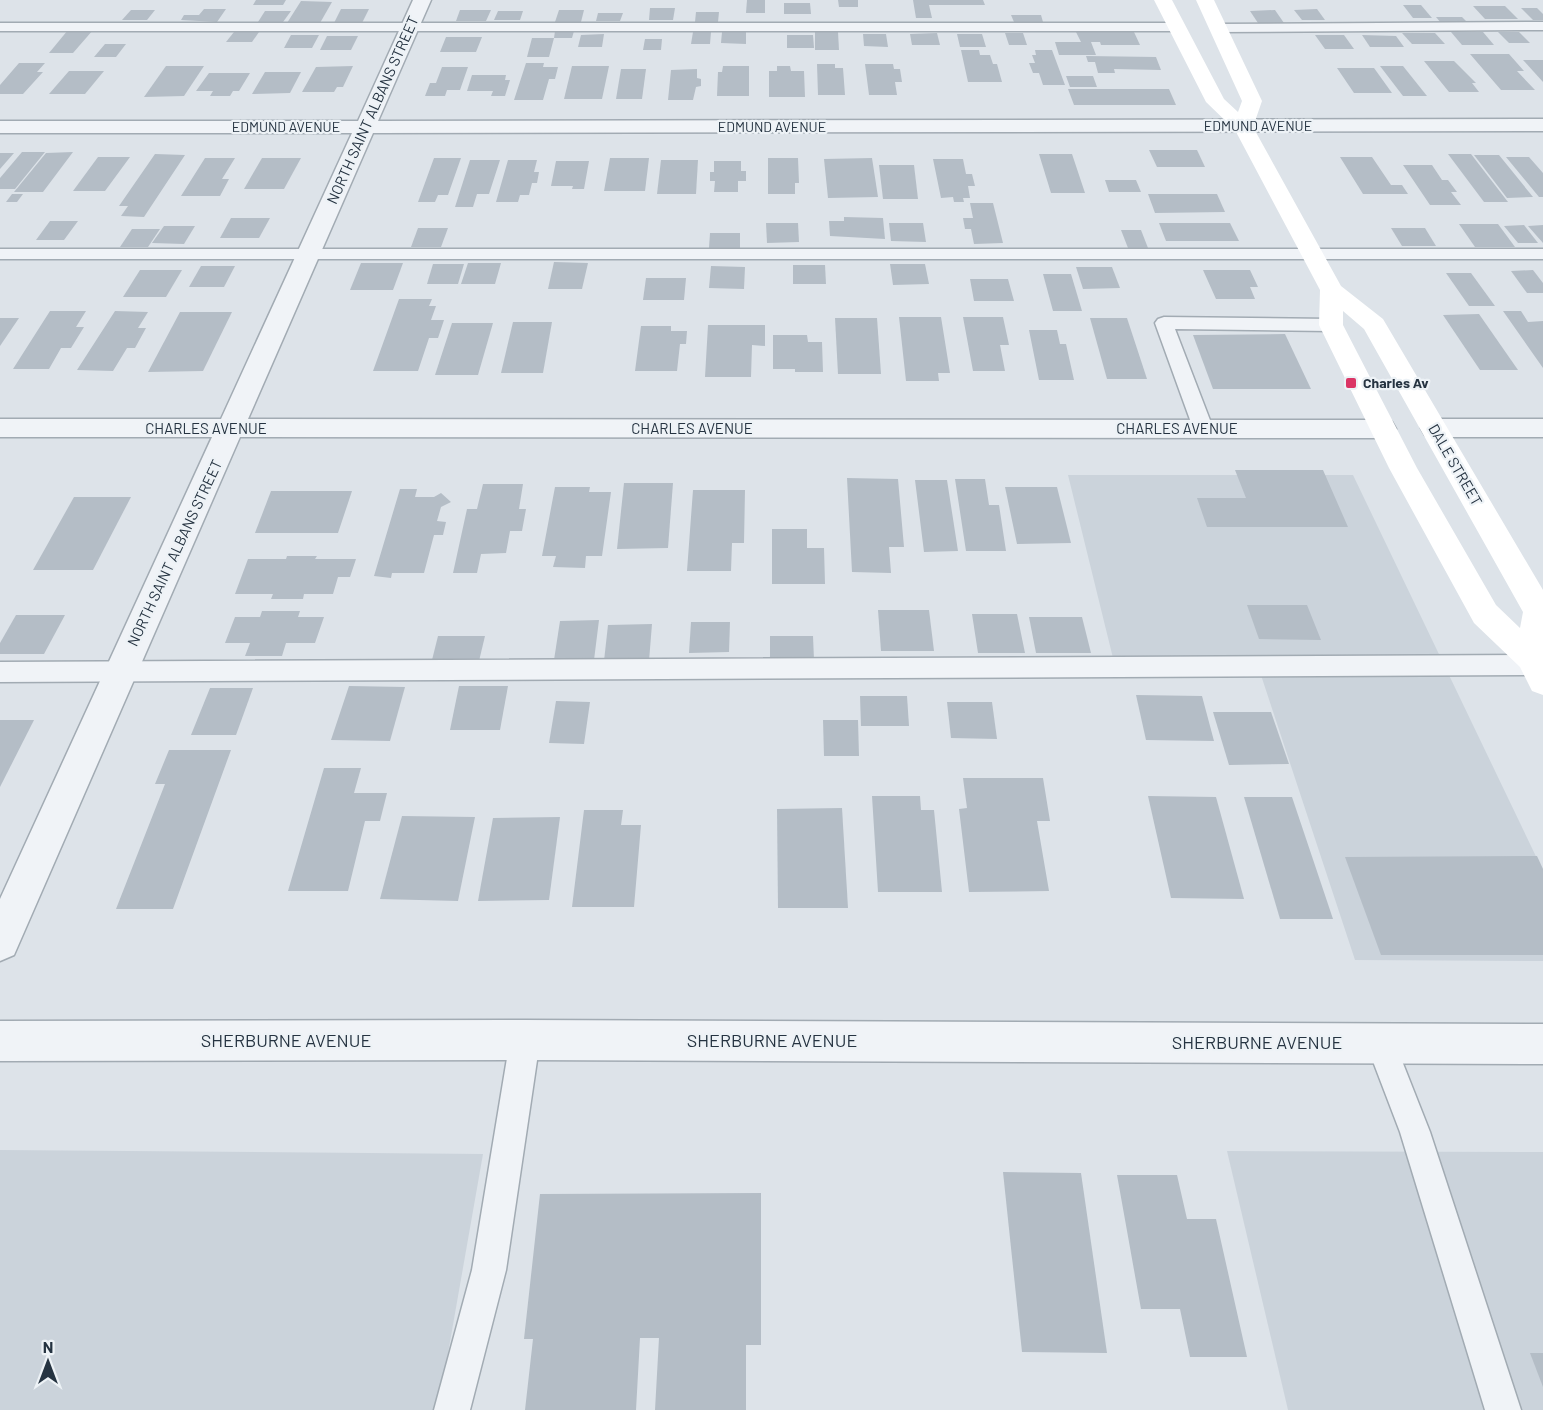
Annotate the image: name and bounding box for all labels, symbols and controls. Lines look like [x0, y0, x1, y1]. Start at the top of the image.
street label: NORTH SAINT ALBANS STREET [322, 13, 422, 206]
street label: EDMUND AVENUE [1204, 117, 1312, 134]
street label: EDMUND AVENUE [232, 118, 340, 135]
street label: EDMUND AVENUE [718, 118, 826, 135]
place label: Charles Av [1363, 374, 1429, 391]
marker: Charles Av [1344, 376, 1358, 390]
street label: CHARLES AVENUE [145, 419, 267, 437]
street label: CHARLES AVENUE [631, 419, 753, 437]
street label: CHARLES AVENUE [1116, 419, 1238, 437]
street label: DALE STREET [1425, 420, 1487, 509]
street label: NORTH SAINT ALBANS STREET [123, 456, 225, 649]
street label: SHERBURNE AVENUE [201, 1029, 371, 1051]
street label: SHERBURNE AVENUE [687, 1029, 857, 1051]
street label: SHERBURNE AVENUE [1172, 1031, 1342, 1053]
north arrow [18, 1332, 78, 1392]
text: N [43, 1337, 53, 1356]

